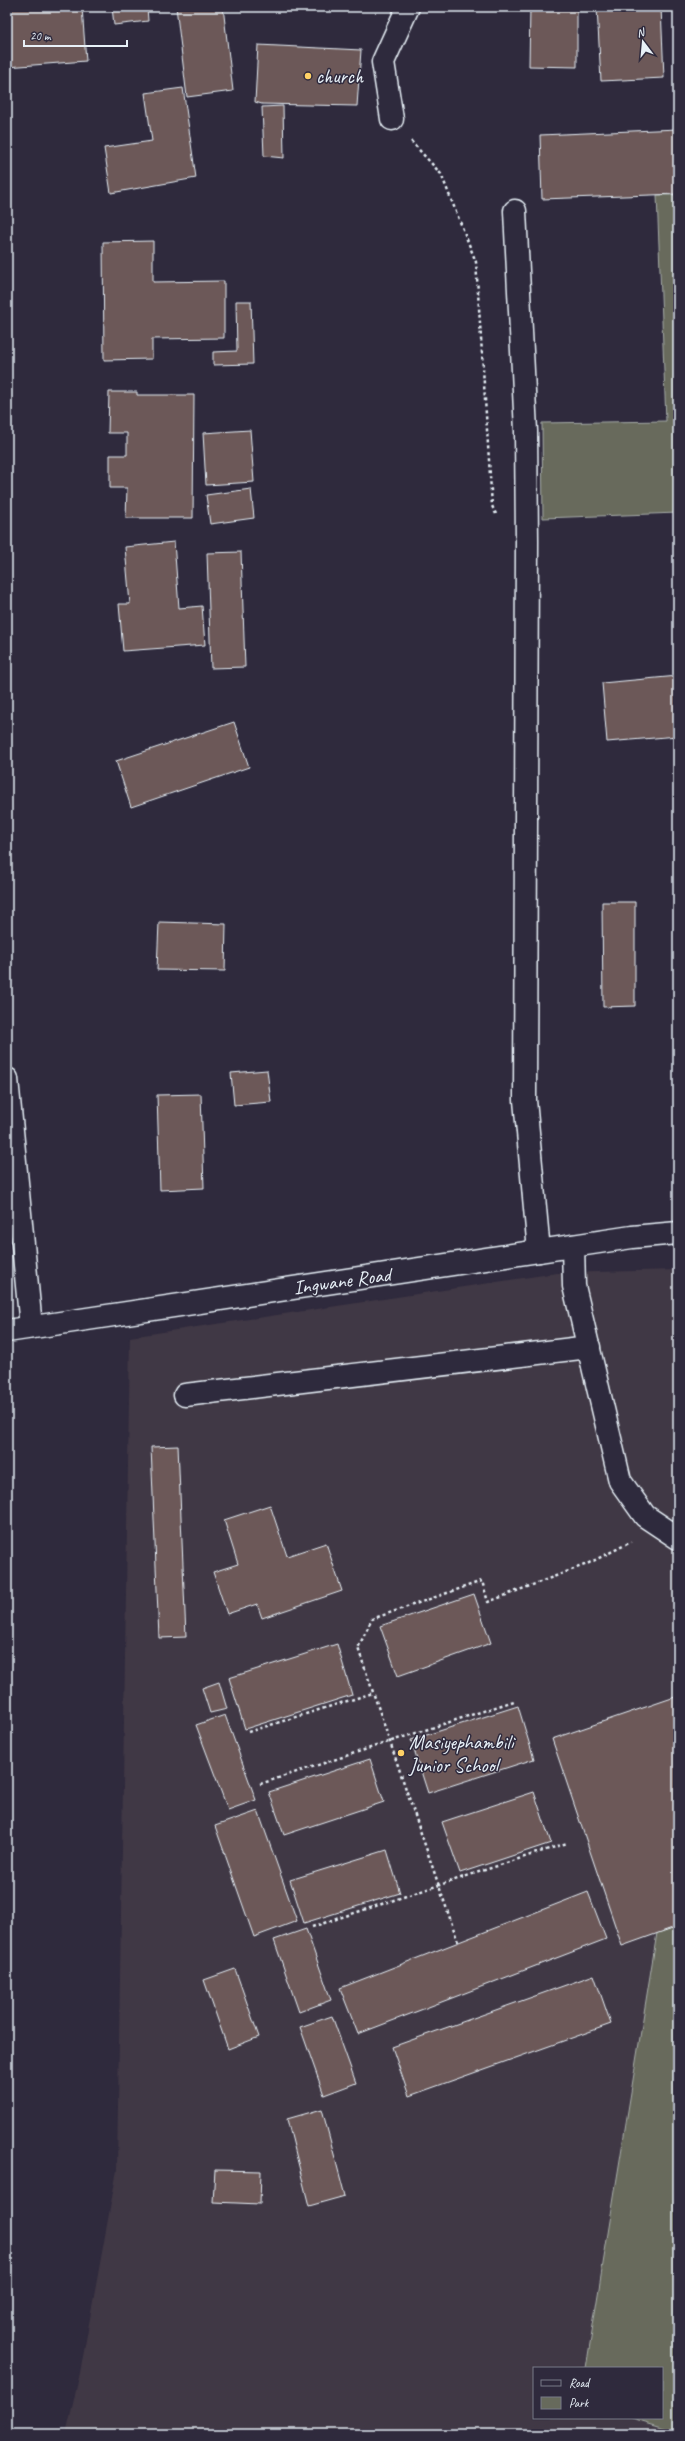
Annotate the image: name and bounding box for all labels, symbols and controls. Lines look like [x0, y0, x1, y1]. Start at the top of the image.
scale bar [24, 22, 127, 48]
north arrow [623, 22, 663, 62]
text: N [635, 24, 648, 40]
text: 20 m [30, 28, 52, 44]
place label: church [316, 64, 364, 89]
marker: church [303, 71, 313, 81]
street label: Ingwane Road [292, 1261, 395, 1300]
place label: Masiyephambili Junior School [408, 1730, 516, 1778]
marker: Masiyephambili Junior School [396, 1748, 406, 1758]
legend [533, 2367, 663, 2419]
text: Road [569, 2375, 591, 2391]
text: Park [569, 2395, 590, 2411]

